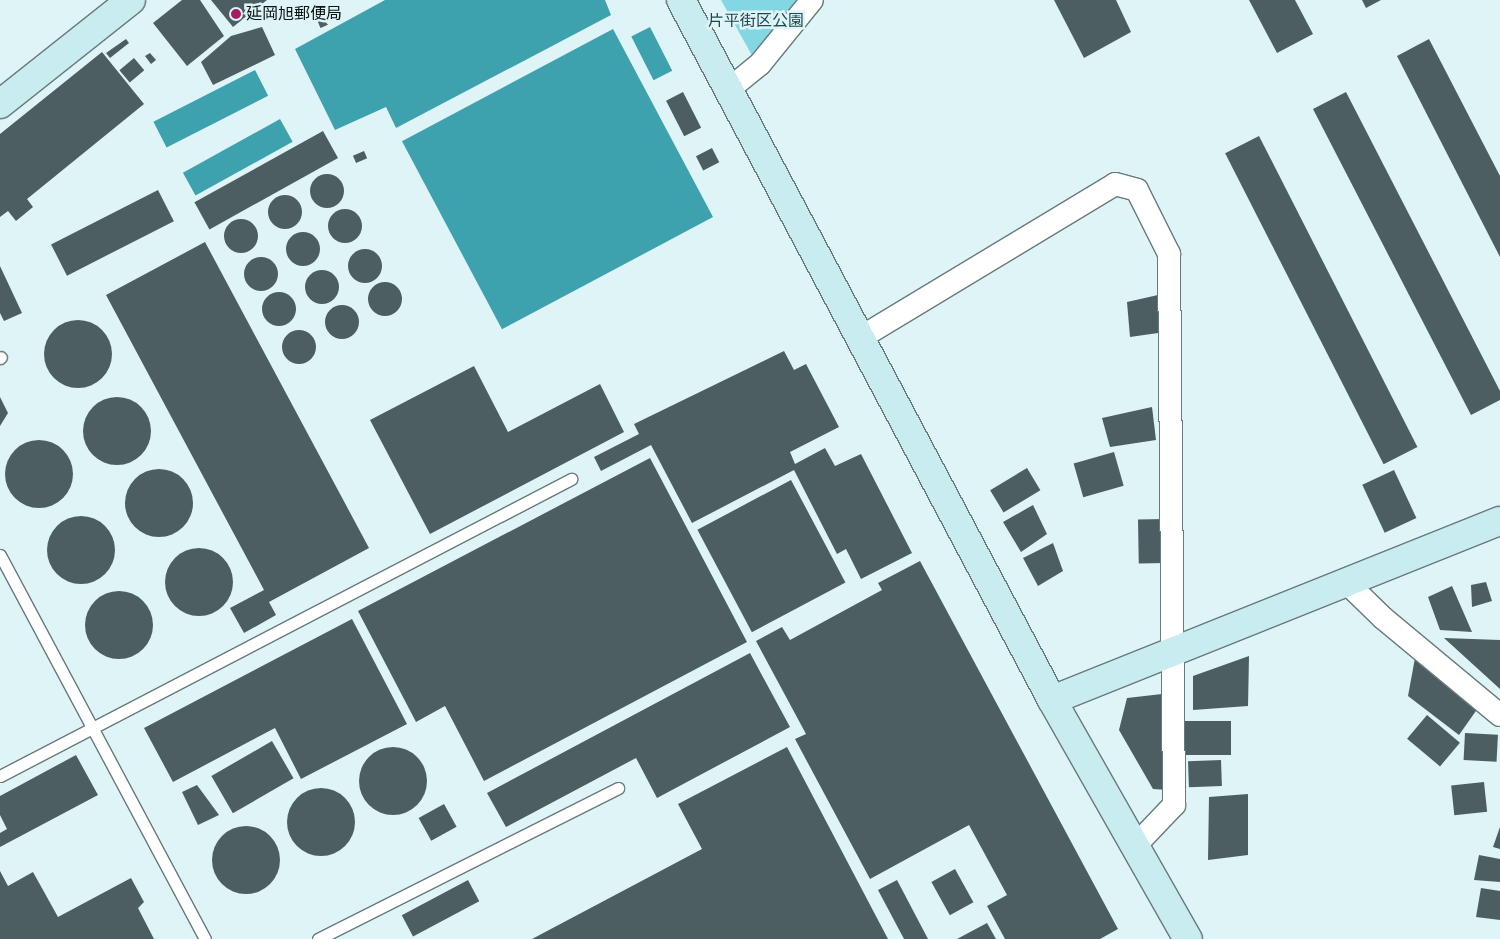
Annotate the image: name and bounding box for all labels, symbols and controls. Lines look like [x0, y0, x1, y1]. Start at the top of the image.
place label: 延岡旭郵便局 [246, 4, 342, 24]
marker: 延岡旭郵便局 [230, 8, 242, 20]
park label: 片平街区公園 [708, 11, 804, 31]

